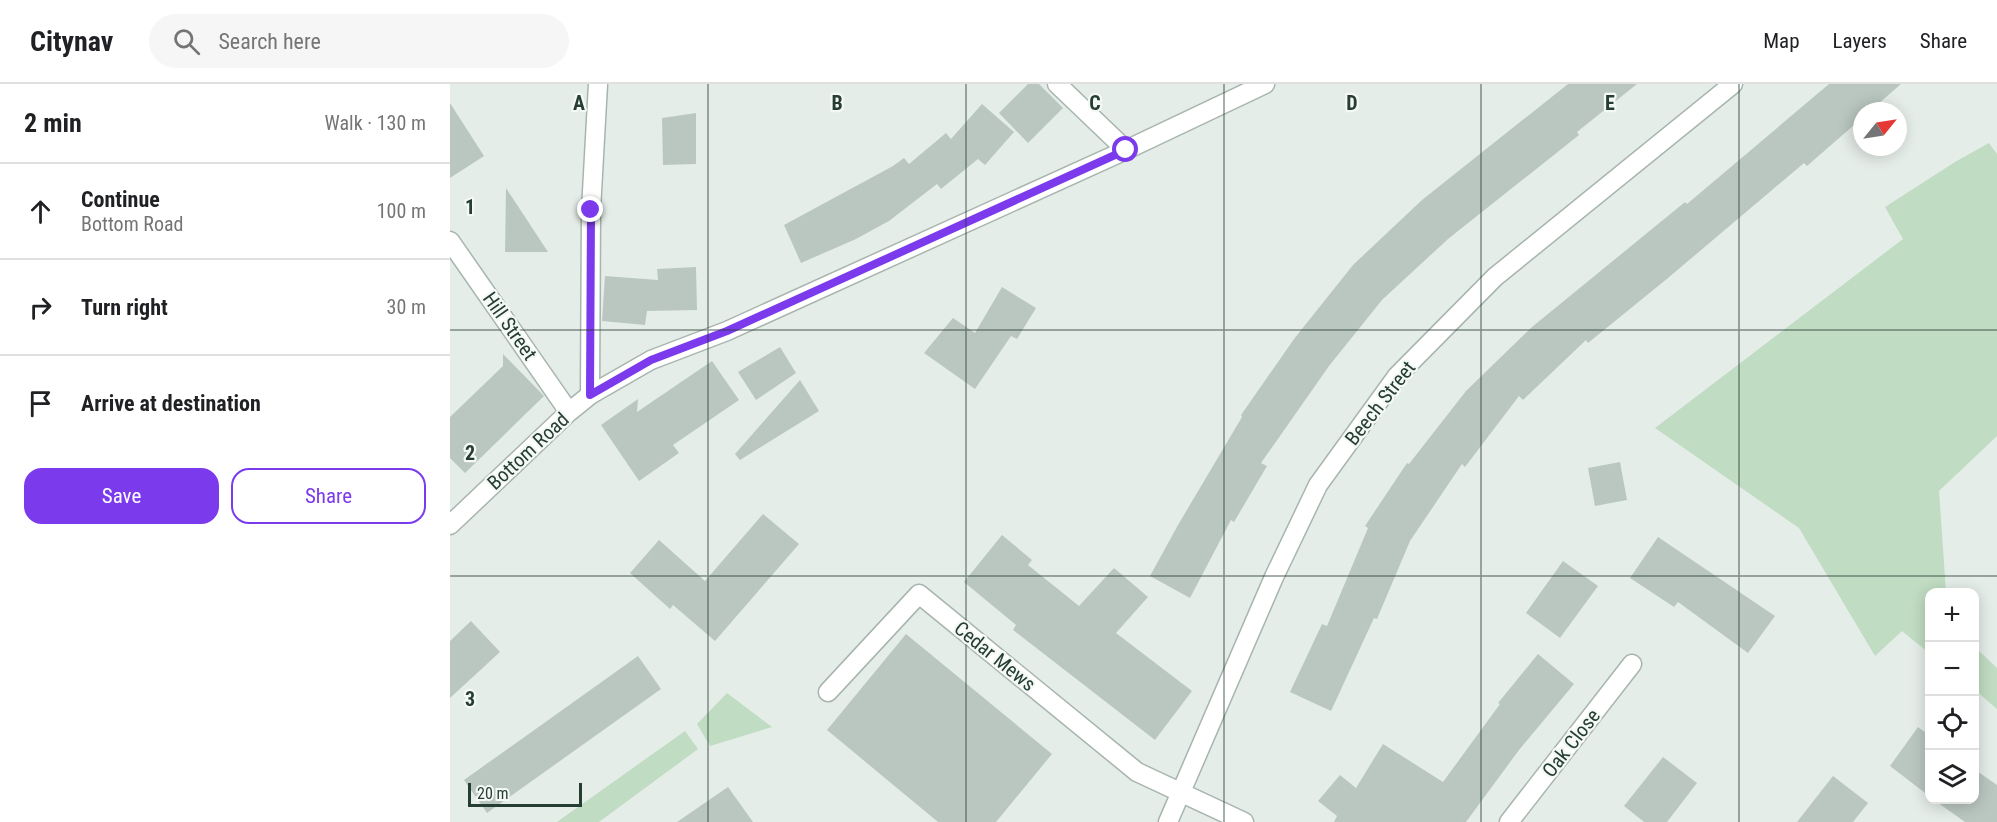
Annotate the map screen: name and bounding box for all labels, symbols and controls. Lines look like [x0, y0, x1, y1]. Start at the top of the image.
search box [149, 14, 569, 68]
text: Citynav [30, 25, 113, 58]
icon: search [170, 25, 203, 58]
text: Search here [218, 29, 321, 54]
text: Map [1763, 29, 1800, 53]
text: Layers [1833, 29, 1887, 53]
text: Share [1920, 29, 1967, 53]
text: A [573, 91, 585, 115]
text: B [831, 91, 843, 115]
text: C [1089, 91, 1101, 115]
text: D [1346, 91, 1358, 115]
text: E [1605, 91, 1615, 115]
north arrow [1853, 102, 1907, 156]
text: 2 min [24, 108, 82, 138]
text: Walk · 130 m [325, 111, 426, 135]
route start [1112, 136, 1138, 162]
text: Continue [81, 187, 160, 212]
icon: ahead [24, 195, 57, 228]
text: 1 [465, 195, 475, 219]
route end [577, 196, 603, 222]
text: 100 m [377, 199, 426, 223]
text: Bottom Road [81, 212, 183, 236]
street label: Hill Street [478, 287, 542, 365]
icon: right [24, 291, 57, 324]
text: Turn right [81, 295, 168, 320]
text: 30 m [387, 295, 426, 319]
street label: Beech Street [1340, 356, 1420, 450]
icon: arrive [24, 387, 57, 420]
text: Arrive at destination [81, 391, 261, 416]
street label: Bottom Road [482, 407, 574, 495]
text: 2 [465, 441, 475, 465]
button: Save [24, 468, 219, 524]
button: Share [231, 468, 426, 524]
map controls [1925, 588, 1979, 804]
button: + [1925, 588, 1979, 642]
street label: Cedar Mews [950, 616, 1040, 696]
button: − [1925, 642, 1979, 696]
text: 3 [465, 687, 475, 711]
button: locate [1925, 696, 1979, 750]
street label: Oak Close [1537, 704, 1605, 782]
button: layers [1925, 750, 1979, 804]
scale bar [468, 780, 582, 808]
text: 20 m [477, 784, 509, 803]

